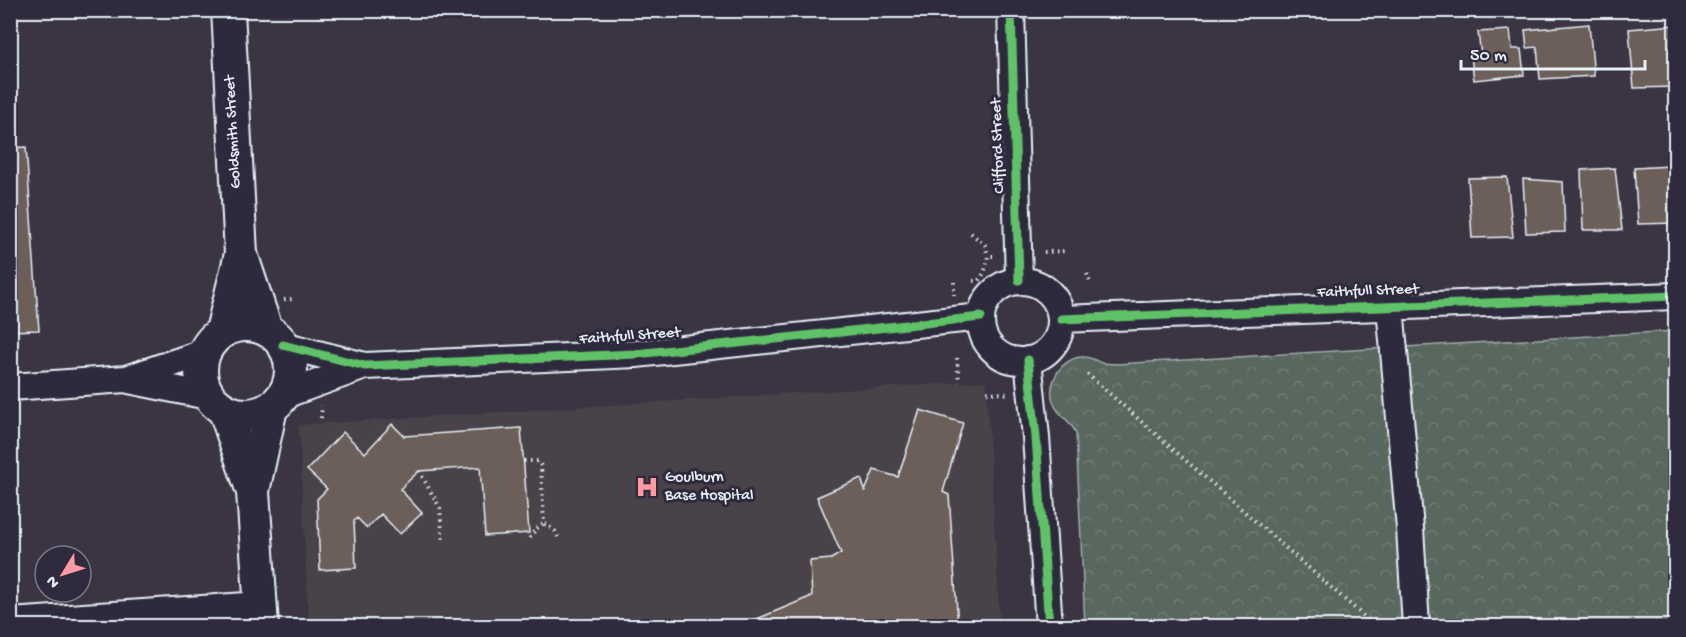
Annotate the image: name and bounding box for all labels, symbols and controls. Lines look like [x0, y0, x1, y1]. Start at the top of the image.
scale bar [1461, 33, 1646, 71]
text: 50 m [1470, 46, 1507, 67]
street label: Goldsmith Street [221, 73, 246, 189]
street label: Clifford Street [988, 97, 1010, 194]
street label: Faithfull Street [1316, 281, 1421, 303]
street label: Faithfull Street [578, 324, 683, 350]
place label: Goulburn Base Hospital [664, 469, 754, 506]
hospital icon: Goulburn Base Hospital [634, 474, 660, 500]
north arrow [33, 544, 93, 604]
text: N [43, 571, 65, 591]

